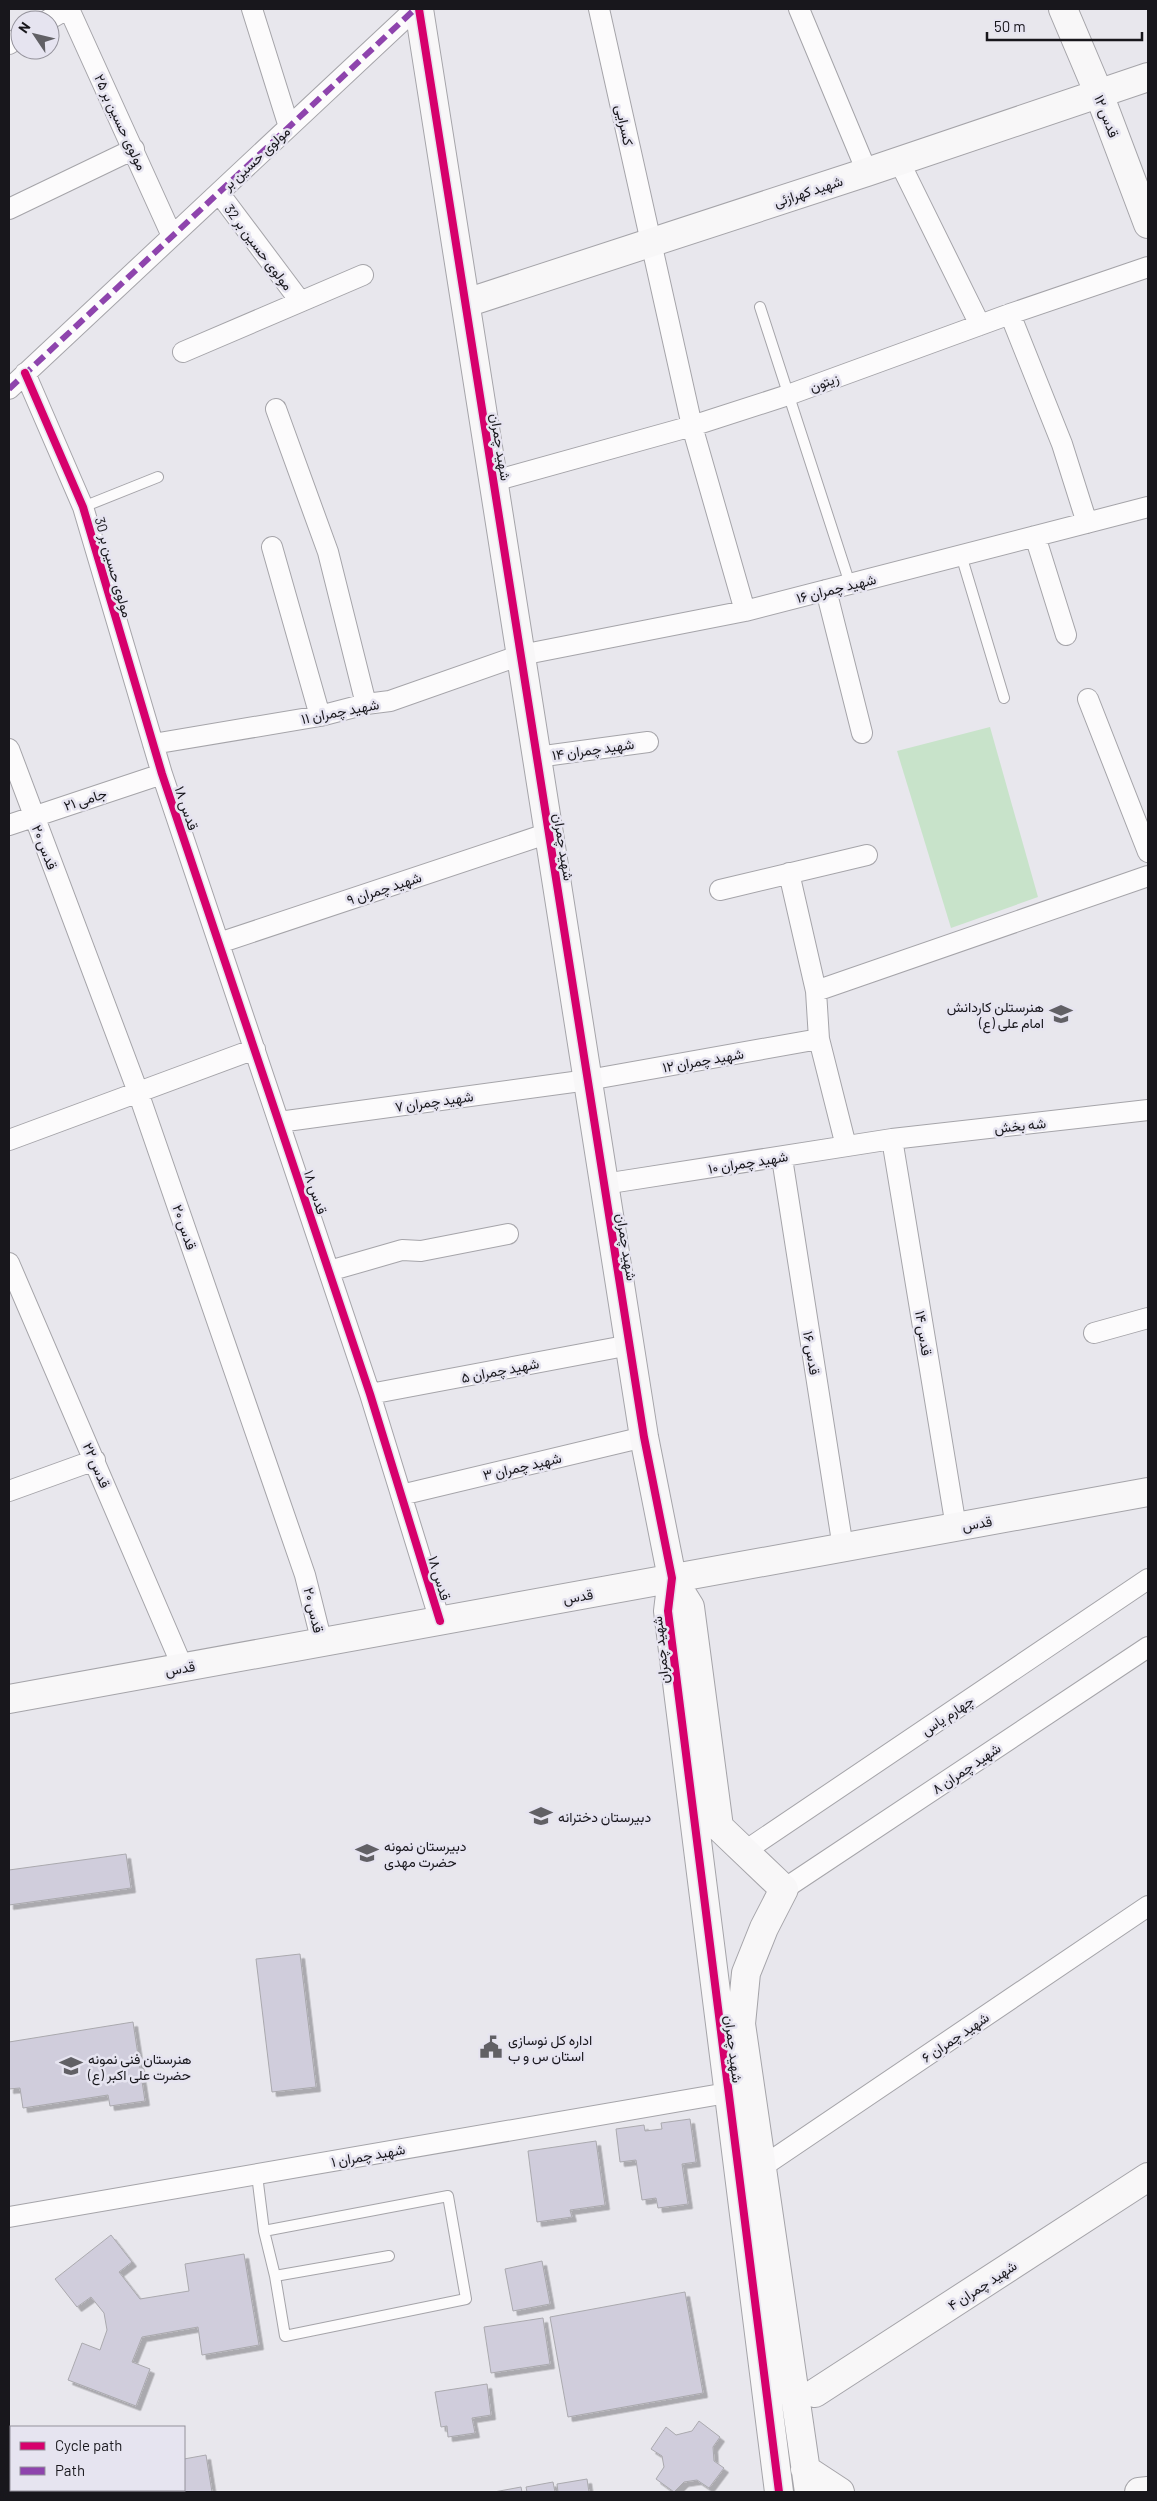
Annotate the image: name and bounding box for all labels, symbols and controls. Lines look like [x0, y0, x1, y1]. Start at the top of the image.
north arrow [10, 10, 60, 60]
scale bar [987, 10, 1142, 42]
text: 50 m [994, 17, 1026, 35]
text: N [14, 19, 34, 36]
street label: مولوی حسین بر ۲۵ [90, 71, 151, 173]
street label: قدس ۱۲ [1090, 92, 1123, 140]
street label: کسرایی [611, 103, 638, 147]
street label: مولوی حسین بر [218, 123, 294, 195]
street label: شهید کهرازئی [771, 172, 845, 211]
street label: مولوی حسین بر 32 [220, 201, 297, 294]
street label: زیتون [807, 369, 841, 396]
street label: شهید چمران [485, 412, 515, 482]
street label: مولوی حسین بر 30 [91, 515, 136, 619]
street label: شهید چمران ۱۶ [794, 570, 878, 608]
street label: شهید چمران ۱۱ [300, 695, 381, 729]
street label: شهید چمران ۱۴ [551, 735, 635, 765]
street label: جامی ۲۱ [61, 784, 109, 815]
street label: قدس ۱۸ [171, 784, 202, 833]
street label: شهید چمران [548, 812, 578, 882]
street label: قدس ۲۰ [28, 822, 61, 872]
street label: شهید چمران ۹ [345, 868, 424, 910]
place label: هنرستلن کاردانش امام علی (ع) [947, 998, 1044, 1034]
school or university icon: هنرستلن کاردانش امام علی (ع) [1048, 1001, 1074, 1027]
street label: شهید چمران ۱۲ [661, 1045, 745, 1077]
street label: شهید چمران ۷ [394, 1087, 475, 1117]
street label: شه بخش [993, 1114, 1047, 1137]
street label: شهید چمران ۱۰ [707, 1147, 789, 1179]
street label: قدس ۱۸ [300, 1168, 331, 1217]
street label: قدس ۲۰ [168, 1202, 201, 1252]
street label: شهید چمران [611, 1212, 641, 1282]
street label: قدس ۱۴ [911, 1309, 936, 1357]
street label: قدس ۱۶ [799, 1330, 824, 1376]
street label: شهید چمران ۵ [460, 1354, 541, 1388]
street label: قدس ۲۲ [79, 1440, 114, 1491]
street label: شهید چمران ۳ [481, 1449, 563, 1485]
street label: قدس [961, 1512, 994, 1535]
street label: قدس ۱۸ [424, 1554, 455, 1603]
street label: قدس ۲۰ [300, 1585, 328, 1635]
street label: قدس [562, 1585, 595, 1608]
street label: شهید چمران [648, 1615, 674, 1685]
street label: قدس [164, 1657, 197, 1680]
street label: چهارم یاس [918, 1691, 978, 1740]
street label: شهید چمران ۸ [929, 1739, 1005, 1799]
school or university icon: دبیرستان دخترانه [528, 1803, 554, 1829]
place label: دبیرستان دخترانه [558, 1808, 651, 1826]
place label: دبیرستان نمونه حضرت مهدی [384, 1837, 467, 1871]
school or university icon: دبیرستان نمونه حضرت مهدی [354, 1840, 380, 1866]
street label: شهید چمران ۶ [918, 2008, 993, 2067]
street label: شهید چمران [719, 2014, 747, 2084]
place label: اداره کل نوسازی استان س و ب [508, 2031, 592, 2065]
public building icon: اداره کل نوسازی استان س و ب [478, 2034, 504, 2060]
place label: هنرستان فنی نمونه حضرت علی اکبر (ع) [87, 2050, 192, 2086]
school or university icon: هنرستان فنی نمونه حضرت علی اکبر (ع) [58, 2053, 84, 2079]
street label: شهید چمران ۱ [330, 2140, 407, 2172]
street label: شهید چمران ۴ [944, 2256, 1021, 2315]
legend [10, 2426, 185, 2491]
text: Cycle path [55, 2436, 122, 2454]
text: Path [55, 2461, 85, 2479]

